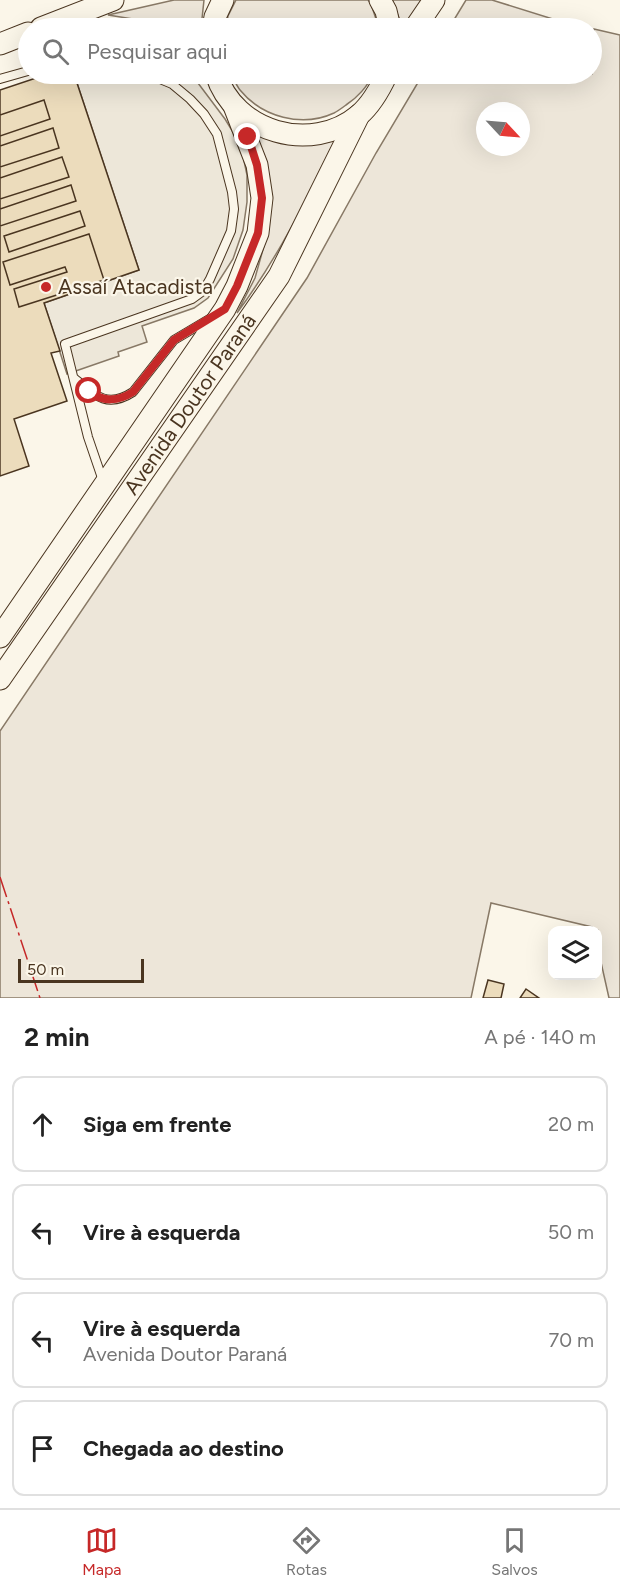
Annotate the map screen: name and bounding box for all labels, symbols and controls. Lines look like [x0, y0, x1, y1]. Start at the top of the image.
search box [18, 18, 602, 84]
icon: search [39, 35, 72, 68]
text: Pesquisar aqui [87, 38, 228, 65]
north arrow [476, 102, 530, 156]
route end [234, 123, 260, 149]
place label: Assaí Atacadista [58, 274, 213, 299]
marker: Assaí Atacadista [39, 280, 53, 294]
street label: Avenida Doutor Paraná [118, 309, 261, 499]
route start [75, 377, 101, 403]
map controls [548, 926, 602, 980]
button: layers [548, 926, 602, 980]
scale bar [18, 956, 144, 983]
text: 50 m [27, 960, 64, 979]
text: 2 min [24, 1021, 90, 1053]
text: A pé · 140 m [484, 1025, 596, 1049]
icon: ahead [26, 1108, 59, 1141]
text: Siga em frente [83, 1111, 231, 1138]
text: 20 m [548, 1112, 594, 1136]
icon: left [26, 1216, 59, 1249]
text: Vire à esquerda [83, 1219, 241, 1246]
text: 50 m [548, 1220, 594, 1244]
text: Vire à esquerda [83, 1315, 241, 1342]
icon: left [26, 1324, 59, 1357]
text: 70 m [548, 1328, 594, 1352]
text: Avenida Doutor Paraná [83, 1342, 287, 1366]
icon: arrive [26, 1432, 59, 1465]
text: Chegada ao destino [83, 1435, 284, 1462]
tab: Mapa [82, 1524, 122, 1579]
tab: Rotas [286, 1524, 327, 1579]
tab: Salvos [491, 1524, 538, 1579]

